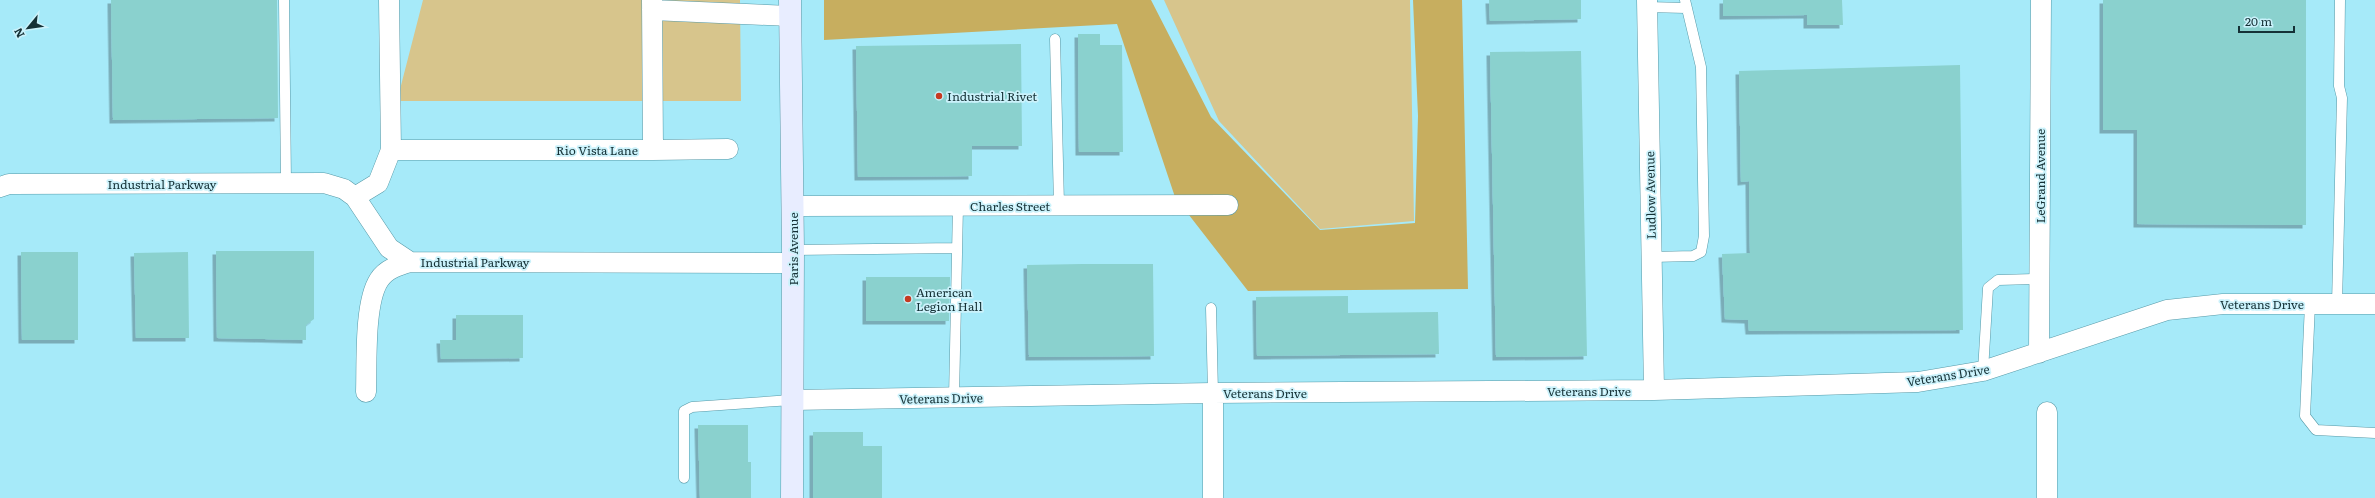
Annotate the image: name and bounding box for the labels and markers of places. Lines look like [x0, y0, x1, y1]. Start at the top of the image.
place label: Industrial Rivet [947, 87, 1037, 105]
marker: Industrial Rivet [934, 91, 944, 101]
place label: American Legion Hall [916, 283, 982, 315]
marker: American Legion Hall [903, 294, 913, 304]

